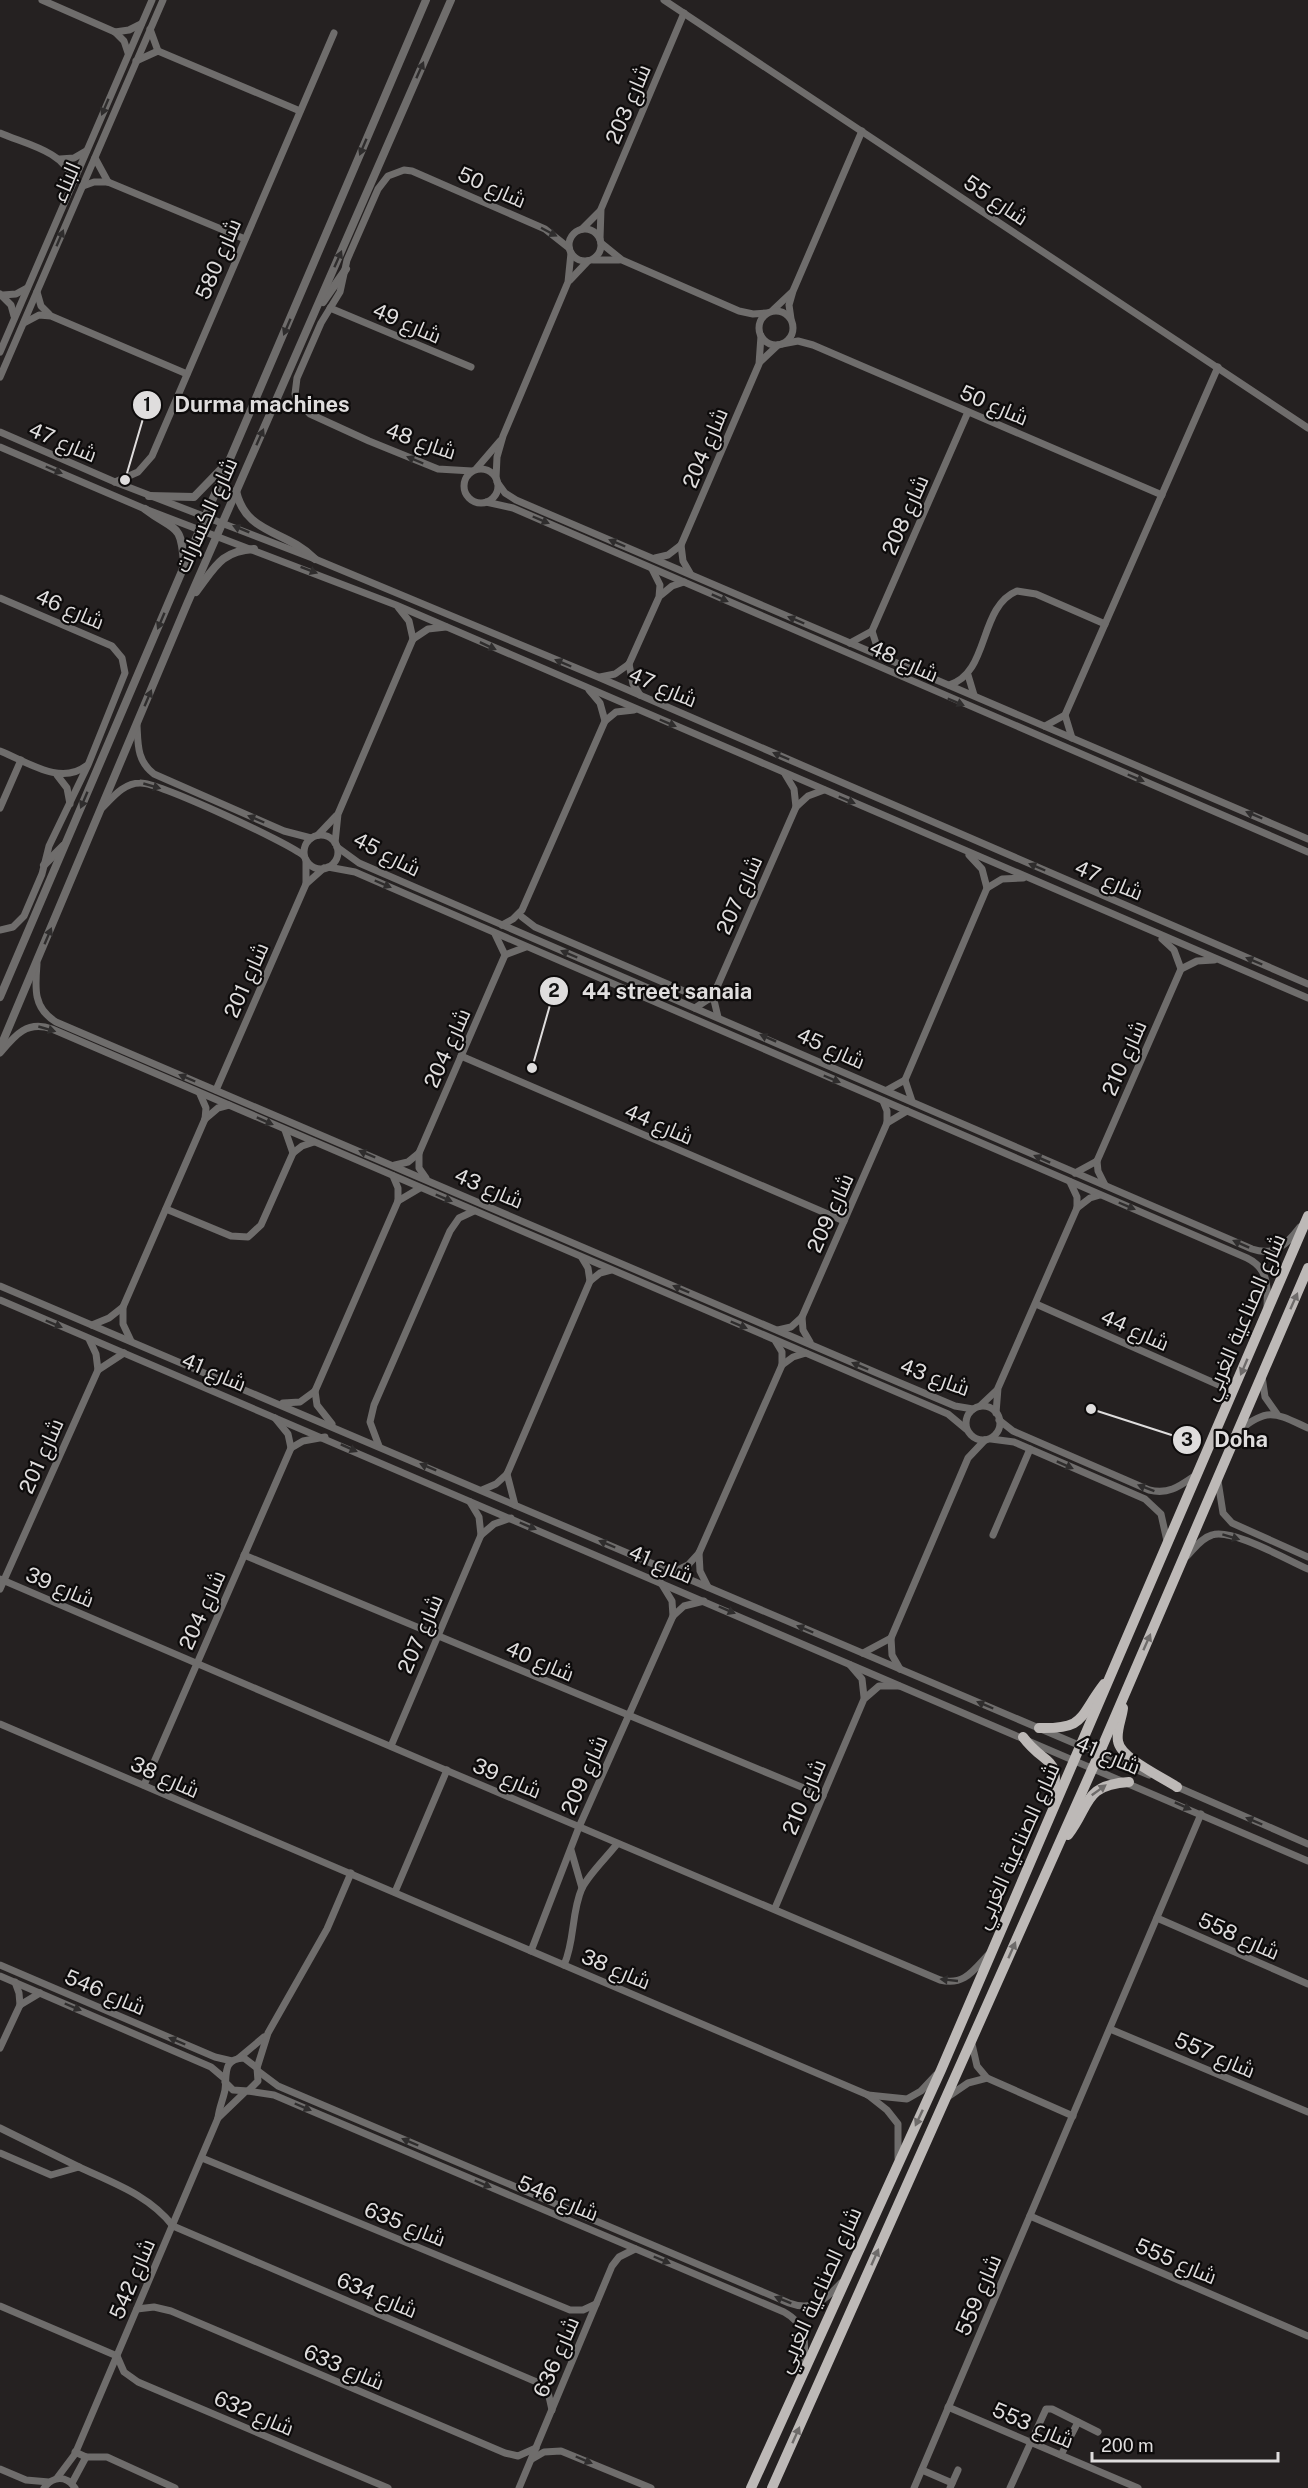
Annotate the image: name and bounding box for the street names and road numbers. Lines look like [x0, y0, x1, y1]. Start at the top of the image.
street label: شارع 203 [600, 60, 658, 148]
street label: البناء [46, 158, 86, 206]
street label: شارع 50 [453, 161, 530, 215]
street label: شارع 55 [958, 169, 1033, 232]
street label: شارع 580 [190, 215, 248, 304]
street label: شارع 49 [368, 297, 445, 350]
street label: شارع 50 [955, 379, 1032, 432]
street label: شارع 204 [677, 404, 735, 492]
street label: شارع 47 [24, 417, 101, 469]
street label: شارع 48 [382, 417, 459, 467]
street label: شارع الكسارات [170, 454, 244, 577]
street label: شارع 208 [876, 471, 935, 560]
street label: شارع 46 [31, 583, 108, 636]
street label: شارع 48 [865, 635, 942, 689]
street label: شارع 47 [624, 662, 701, 714]
street label: شارع 45 [348, 826, 425, 883]
street label: شارع 207 [711, 852, 769, 939]
street label: شارع 47 [1070, 855, 1147, 907]
street label: شارع 201 [218, 939, 275, 1022]
street label: شارع 204 [418, 1004, 477, 1092]
street label: شارع 210 [1096, 1017, 1153, 1100]
street label: شارع 45 [792, 1022, 869, 1076]
street label: شارع 44 [620, 1098, 697, 1151]
street label: شارع 43 [450, 1162, 527, 1215]
street label: شارع 209 [801, 1169, 860, 1257]
street label: شارع الصناعية الغربي [1198, 1230, 1294, 1406]
street label: شارع 44 [1096, 1304, 1173, 1358]
street label: شارع 41 [177, 1347, 250, 1399]
street label: شارع 43 [896, 1353, 973, 1403]
street label: شارع 201 [13, 1415, 70, 1498]
street label: شارع 41 [624, 1539, 697, 1591]
street label: شارع 39 [21, 1561, 98, 1614]
street label: شارع 204 [173, 1566, 232, 1654]
street label: شارع 207 [392, 1591, 450, 1678]
street label: شارع 40 [501, 1635, 578, 1688]
street label: شارع 41 [1071, 1730, 1144, 1782]
street label: شارع 209 [555, 1731, 614, 1819]
street label: شارع 38 [126, 1751, 203, 1805]
street label: شارع 39 [468, 1752, 545, 1805]
street label: شارع 210 [777, 1755, 833, 1839]
street label: شارع الصناعية الغربي [969, 1759, 1068, 1934]
street label: شارع 558 [1194, 1907, 1283, 1967]
street label: شارع 38 [577, 1943, 654, 1997]
street label: شارع 546 [60, 1964, 149, 2022]
street label: شارع 557 [1170, 2027, 1259, 2085]
street label: شارع 546 [513, 2170, 602, 2228]
street label: شارع 635 [360, 2196, 449, 2253]
street label: شارع الصناعية الغربي [771, 2203, 870, 2378]
street label: شارع 555 [1131, 2233, 1221, 2291]
street label: شارع 542 [104, 2235, 162, 2324]
street label: شارع 559 [950, 2251, 1008, 2340]
street label: شارع 634 [332, 2267, 421, 2325]
street label: شارع 636 [528, 2313, 586, 2402]
street label: شارع 633 [299, 2339, 388, 2397]
street label: شارع 632 [209, 2385, 298, 2443]
street label: شارع 553 [988, 2397, 1077, 2455]

